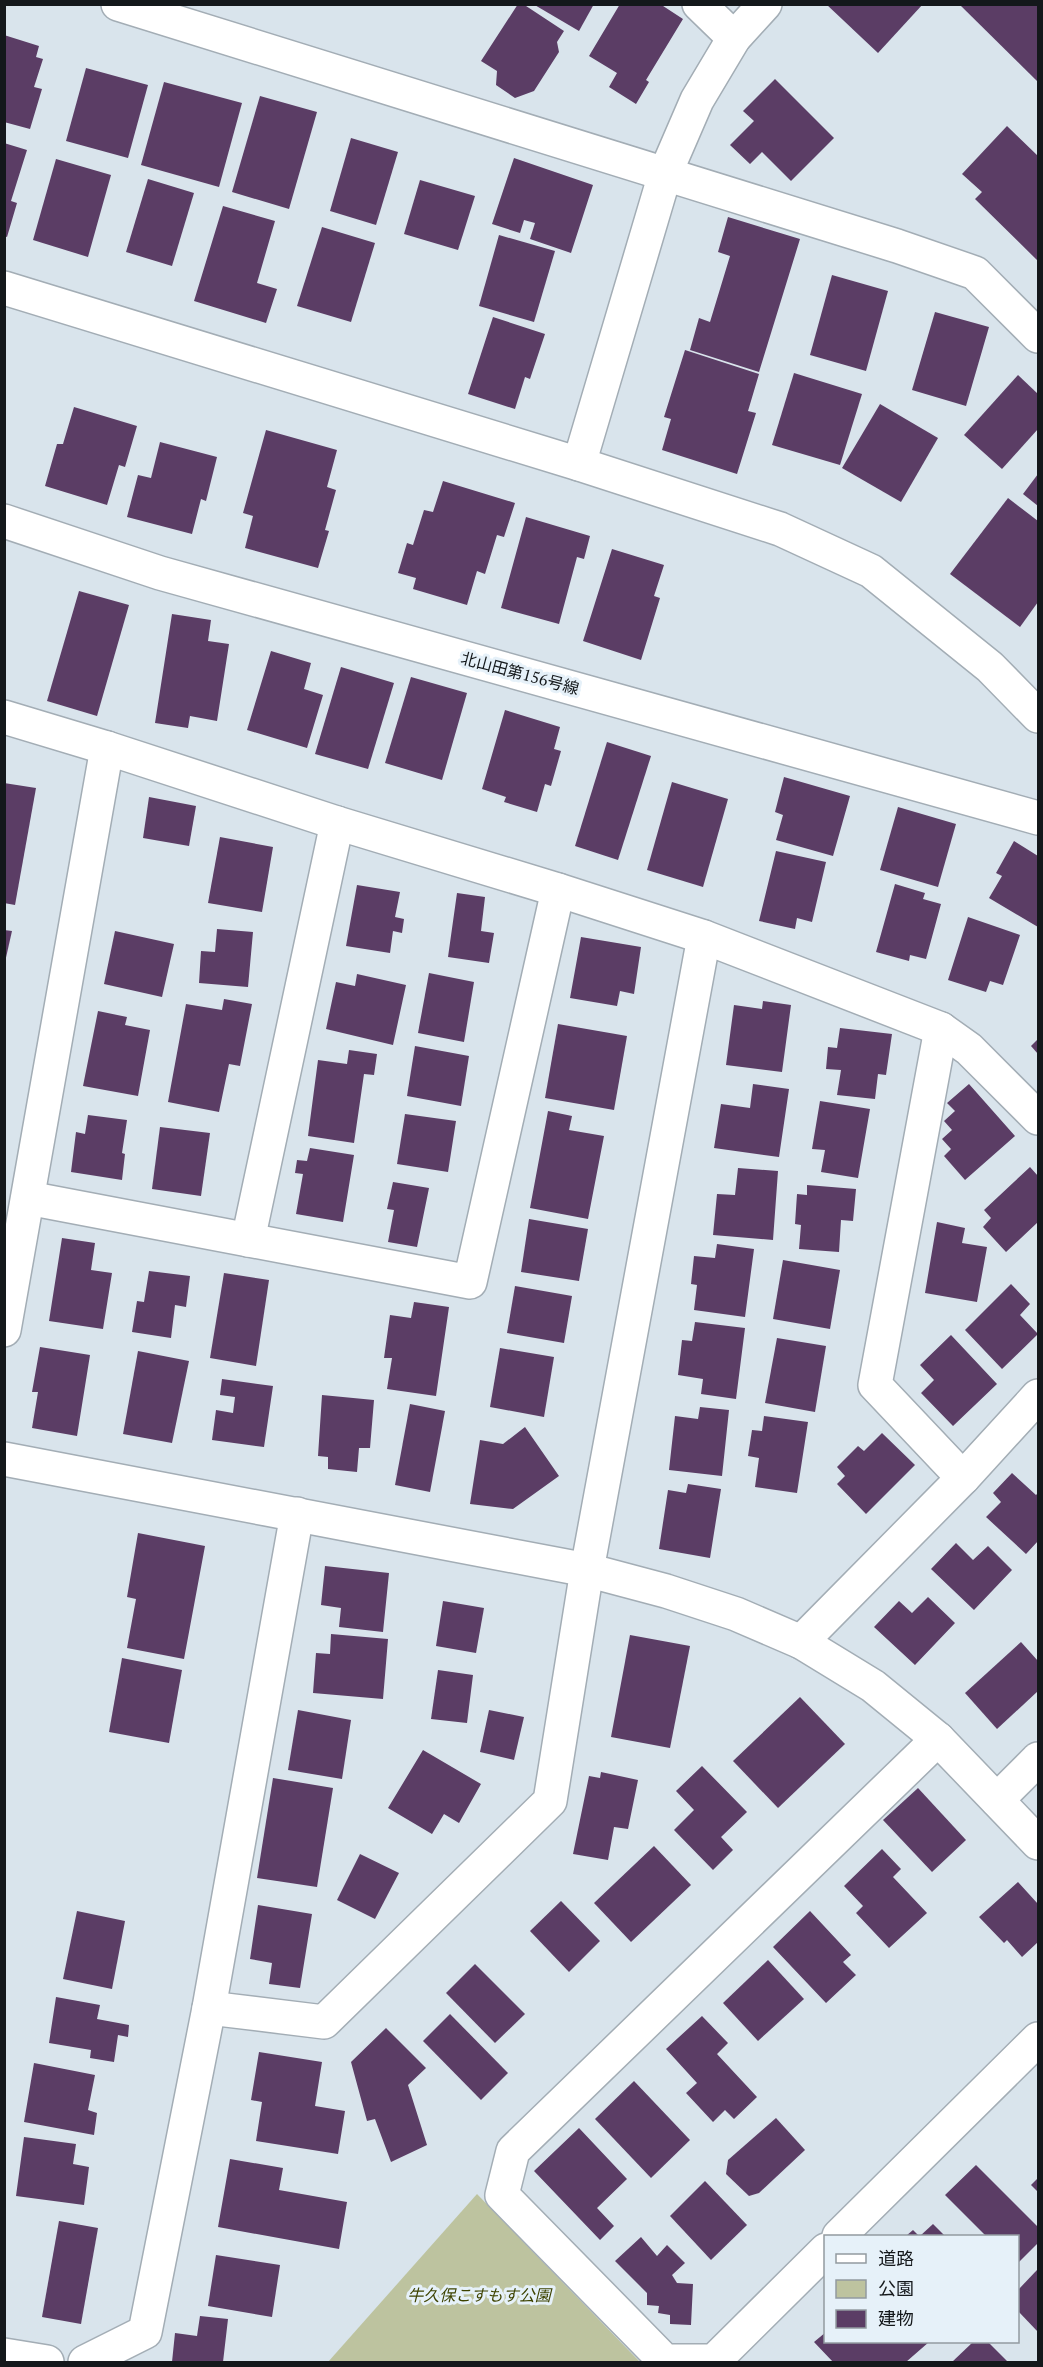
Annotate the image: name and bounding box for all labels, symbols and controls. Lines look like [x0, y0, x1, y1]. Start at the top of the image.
street label: 北山田第156号線 [458, 647, 582, 699]
legend [824, 2235, 1019, 2343]
text: 道路 [878, 2246, 914, 2270]
text: 公園 [878, 2276, 914, 2300]
park label: 牛久保こすもす公園 [407, 2284, 553, 2306]
text: 建物 [878, 2306, 914, 2330]

